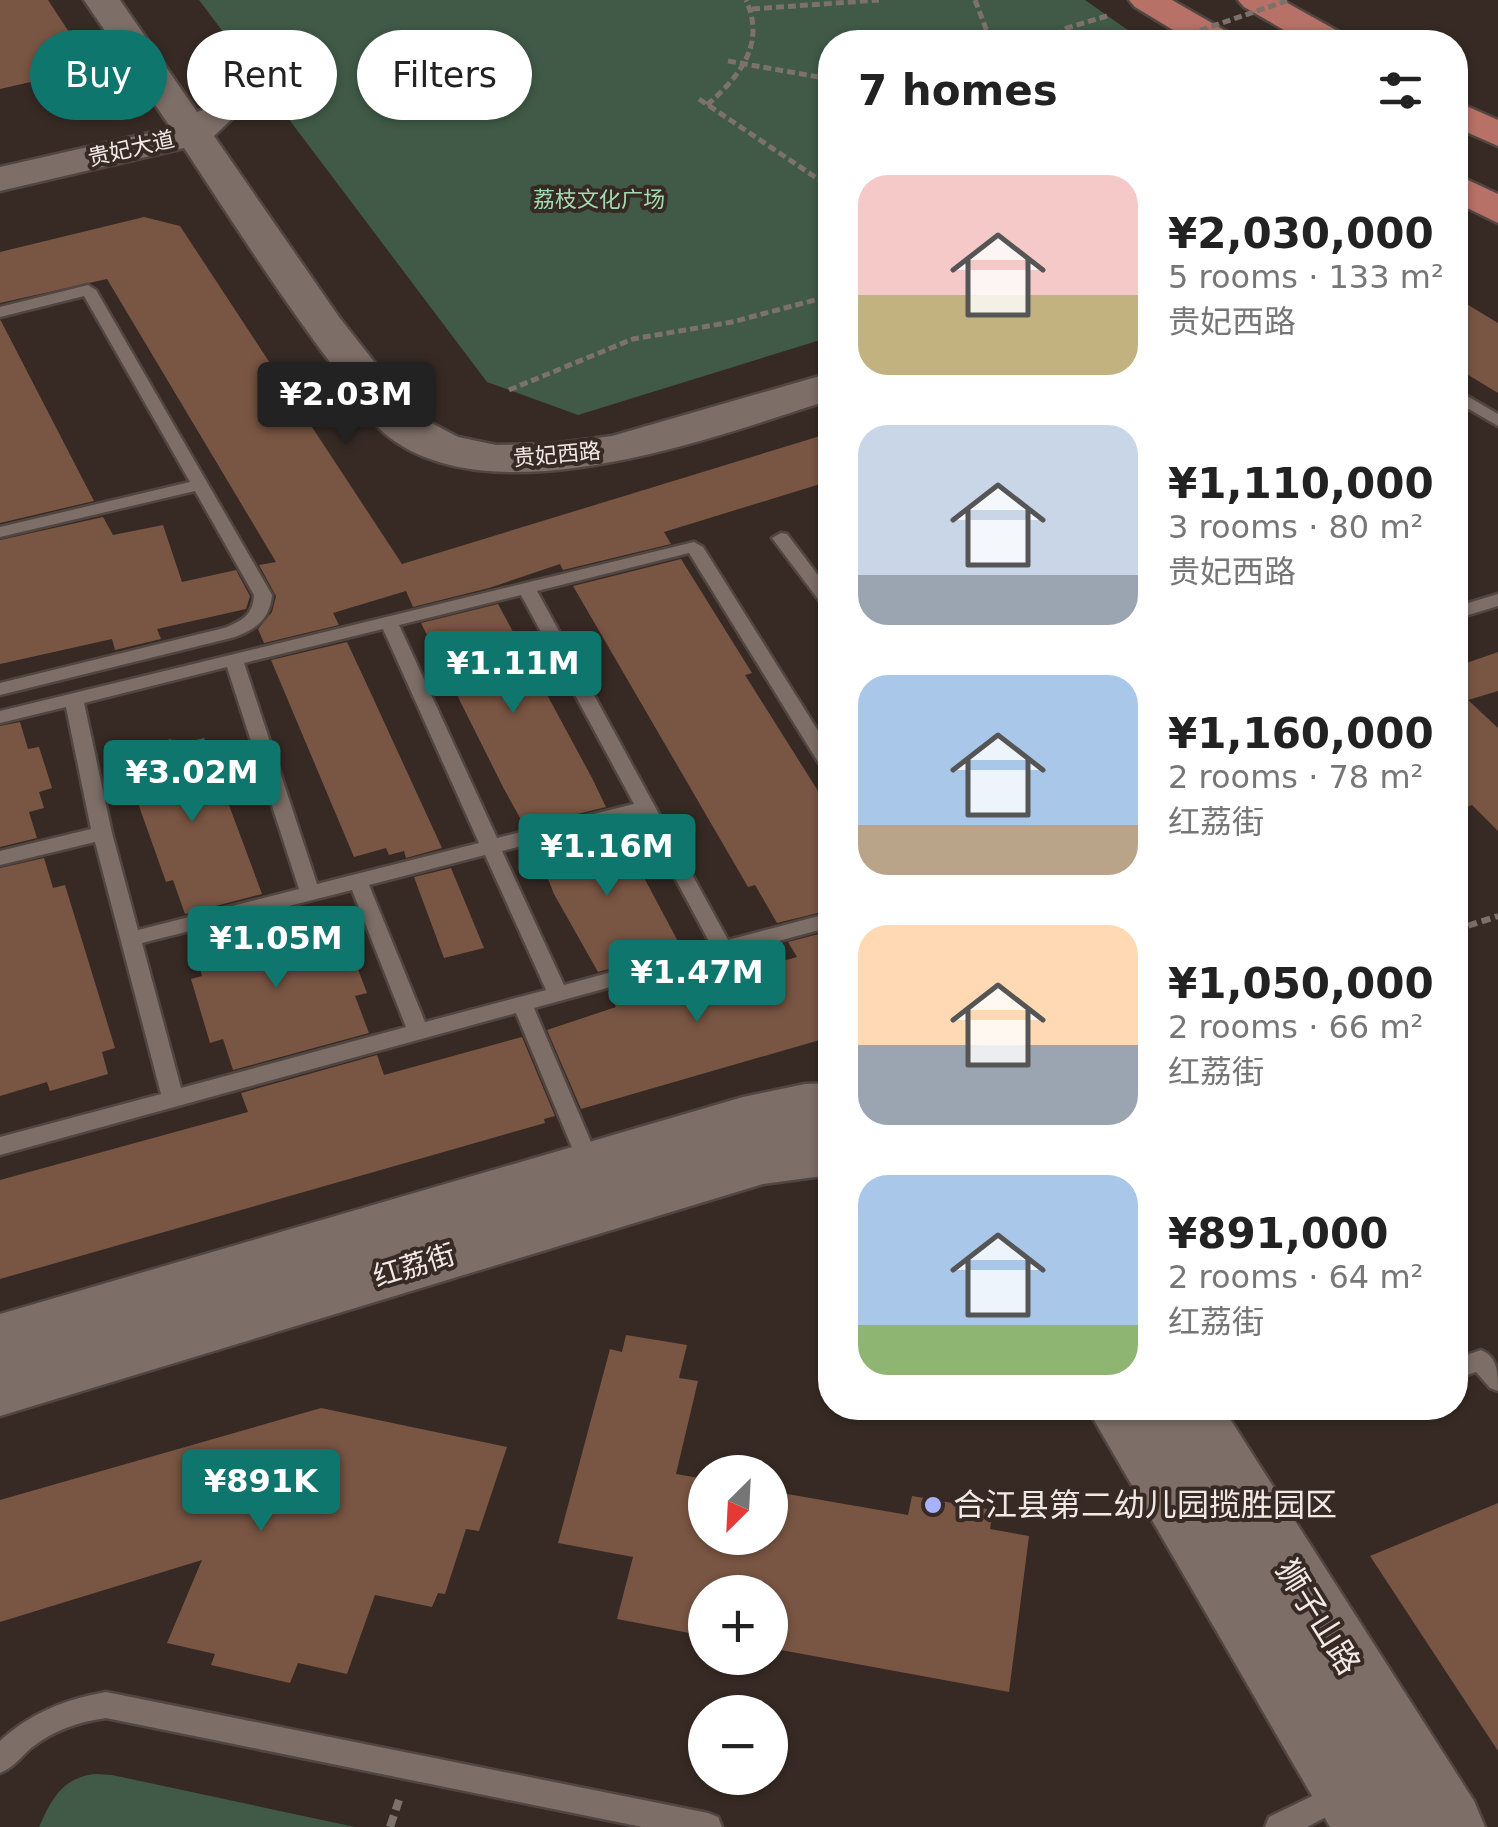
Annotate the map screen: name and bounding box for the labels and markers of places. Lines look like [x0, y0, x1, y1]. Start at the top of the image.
pin: ¥2.03M [265, 362, 427, 447]
pin: ¥1.11M [432, 631, 594, 716]
pin: ¥3.02M [111, 740, 273, 825]
pin: ¥1.16M [526, 814, 688, 899]
pin: ¥1.05M [195, 906, 357, 991]
pin: ¥1.47M [616, 940, 778, 1025]
pin: ¥891K [191, 1449, 331, 1534]
place label: 合江县第二幼儿园揽胜园区 [953, 1486, 1337, 1524]
marker: 合江县第二幼儿园揽胜园区 [922, 1494, 944, 1516]

